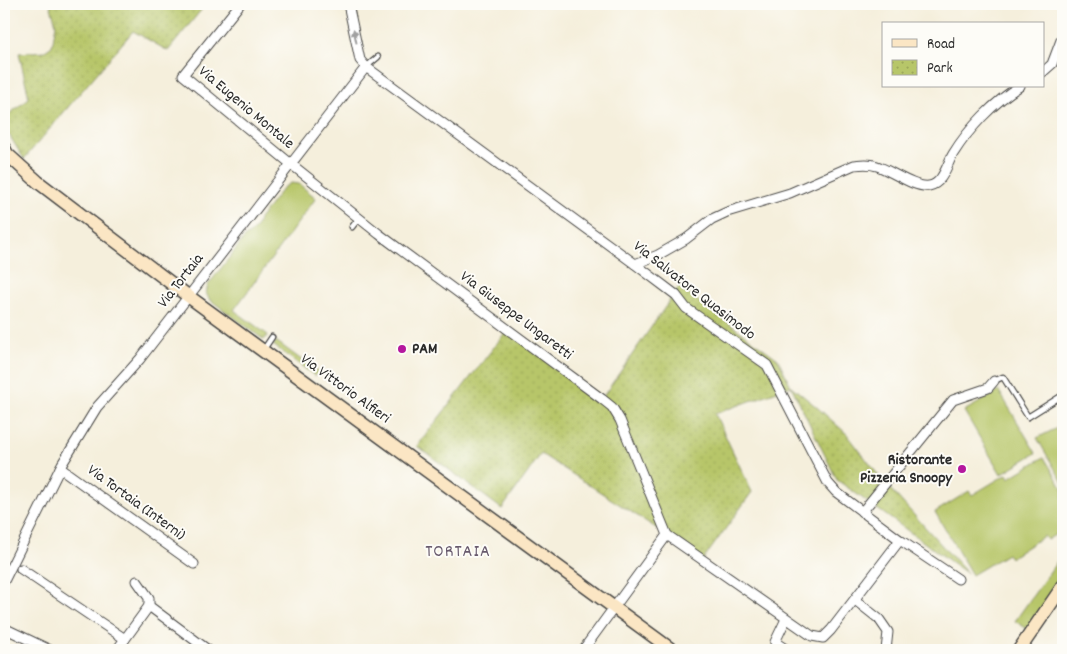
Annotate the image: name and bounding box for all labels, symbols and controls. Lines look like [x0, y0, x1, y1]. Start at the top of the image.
legend [882, 22, 1044, 88]
one-way arrow [351, 29, 359, 44]
text: Road [927, 34, 955, 56]
text: Park [927, 58, 953, 80]
street label: Via Eugenio Montale [193, 61, 299, 155]
street label: Via Salvatore Quasimodo [628, 236, 760, 346]
street label: Via Tortaia [152, 248, 210, 313]
street label: Via Giuseppe Ungaretti [455, 266, 577, 366]
place label: PAM [412, 338, 437, 361]
marker: PAM [396, 343, 408, 355]
street label: Via Vittorio Alfieri [295, 348, 395, 430]
place label: Ristorante Pizzeria Snoopy [860, 449, 954, 490]
street label: Via Tortaia (Interni) [82, 459, 190, 547]
marker: Ristorante Pizzeria Snoopy [956, 463, 968, 475]
district label: TORTAIA [425, 540, 491, 565]

